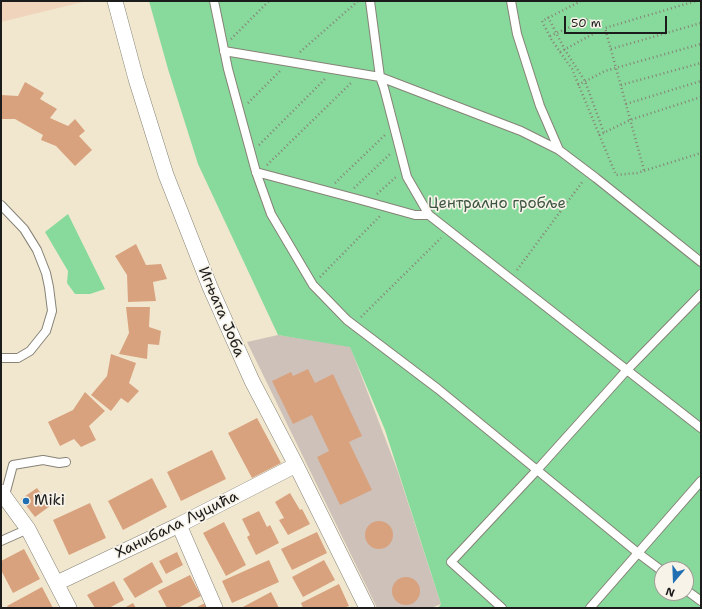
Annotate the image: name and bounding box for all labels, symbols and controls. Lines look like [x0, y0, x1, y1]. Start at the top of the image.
scale bar [566, 8, 669, 34]
text: 50 m [571, 15, 601, 31]
park label: Централно гробље [428, 195, 566, 213]
street label: Игњата Јоба [194, 264, 248, 360]
street label: Ханибала Луцића [113, 487, 241, 563]
place label: Miki [34, 492, 65, 510]
marker: Miki [21, 496, 31, 506]
north arrow [654, 561, 694, 601]
text: N [664, 583, 677, 600]

